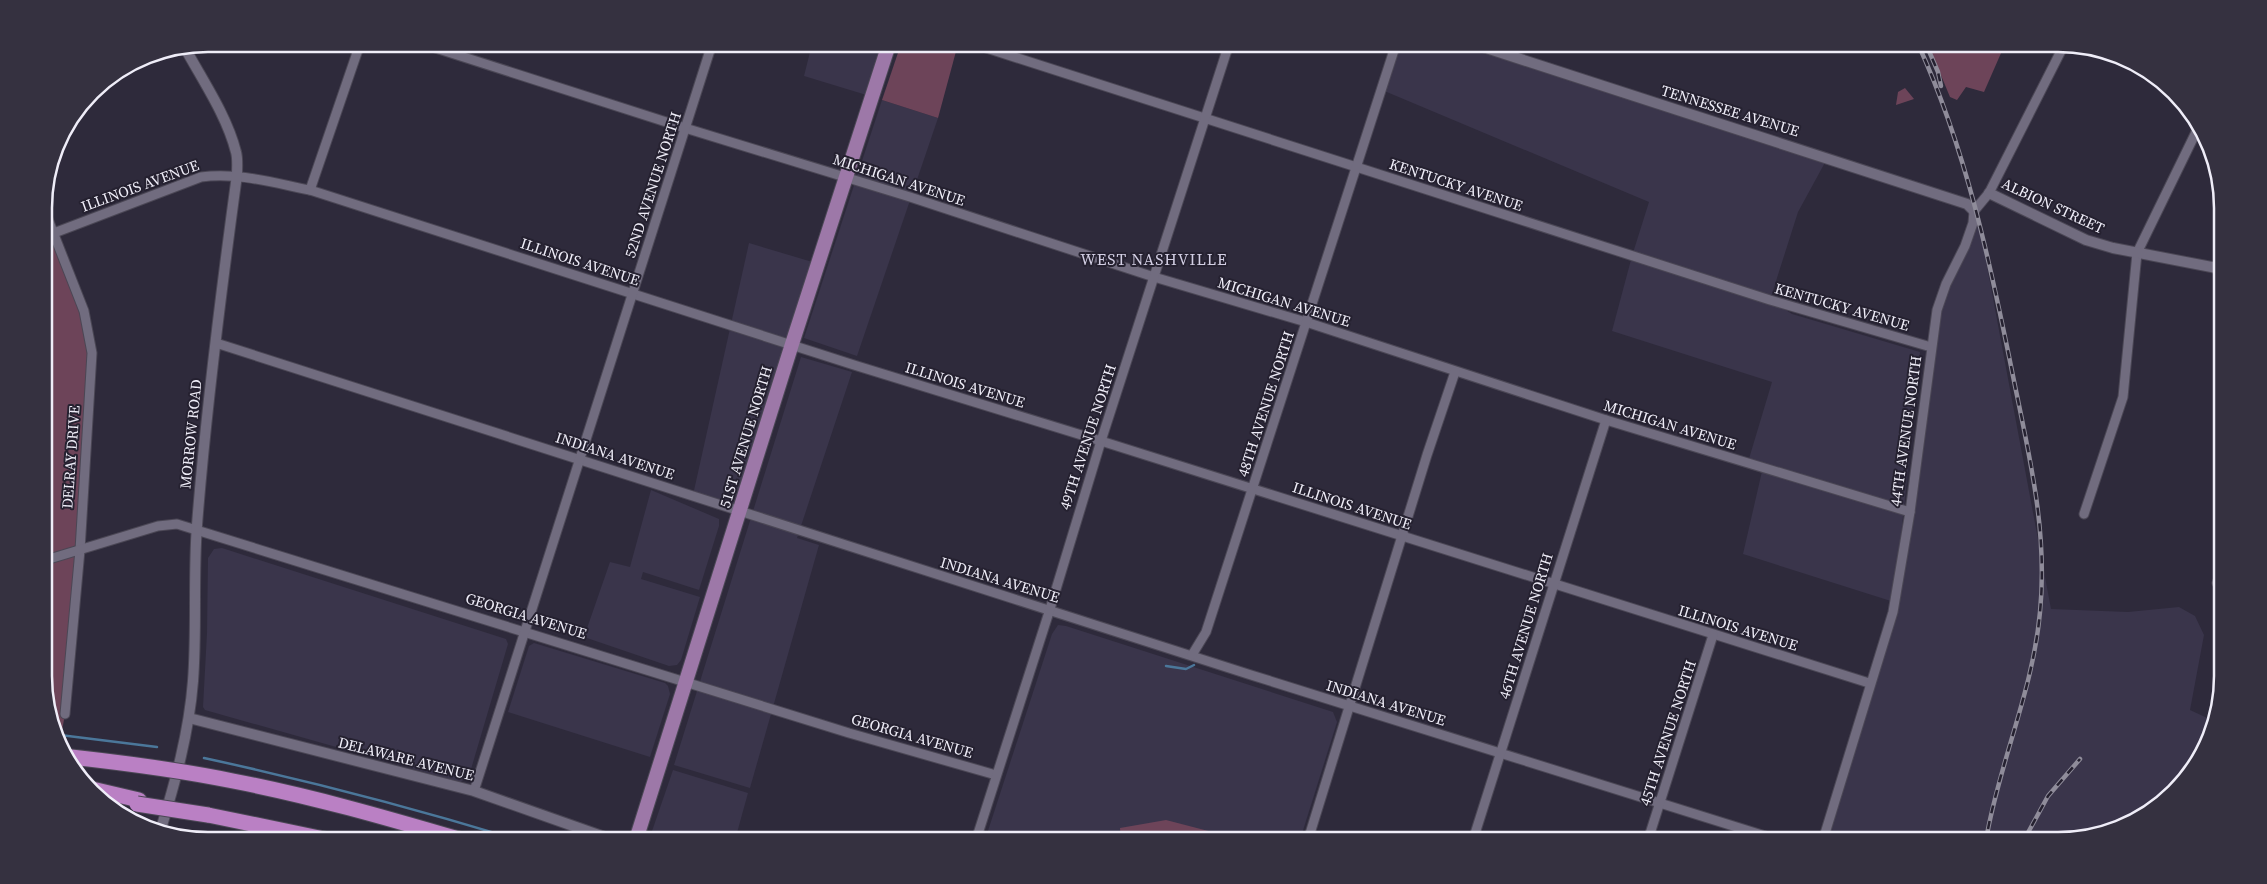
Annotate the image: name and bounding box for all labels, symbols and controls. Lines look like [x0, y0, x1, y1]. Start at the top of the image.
street label: TENNESSEE AVENUE [1658, 79, 1802, 142]
street label: 52ND AVENUE NORTH [619, 109, 686, 261]
street label: MICHIGAN AVENUE [831, 148, 968, 211]
street label: KENTUCKY AVENUE [1387, 153, 1526, 216]
street label: ILLINOIS AVENUE [78, 154, 202, 217]
street label: ALBION STREET [1998, 173, 2108, 239]
street label: ILLINOIS AVENUE [518, 232, 642, 291]
district label: WEST NASHVILLE [1080, 248, 1228, 270]
street label: MICHIGAN AVENUE [1215, 271, 1353, 332]
street label: KENTUCKY AVENUE [1772, 277, 1912, 336]
street label: 48TH AVENUE NORTH [1232, 328, 1299, 479]
street label: 44TH AVENUE NORTH [1885, 354, 1926, 508]
street label: ILLINOIS AVENUE [903, 356, 1028, 413]
street label: 49TH AVENUE NORTH [1054, 361, 1121, 512]
street label: 51ST AVENUE NORTH [714, 363, 777, 510]
street label: MORROW ROAD [174, 378, 207, 490]
street label: MICHIGAN AVENUE [1601, 394, 1739, 455]
street label: DELRAY DRIVE [56, 405, 85, 509]
street label: INDIANA AVENUE [553, 426, 677, 485]
street label: ILLINOIS AVENUE [1290, 476, 1414, 535]
street label: 46TH AVENUE NORTH [1493, 550, 1558, 702]
street label: INDIANA AVENUE [938, 551, 1062, 608]
street label: GEORGIA AVENUE [463, 587, 589, 644]
street label: ILLINOIS AVENUE [1676, 599, 1801, 656]
street label: 45TH AVENUE NORTH [1634, 657, 1701, 808]
street label: INDIANA AVENUE [1324, 674, 1448, 731]
street label: GEORGIA AVENUE [849, 708, 975, 763]
street label: DELAWARE AVENUE [336, 731, 476, 786]

